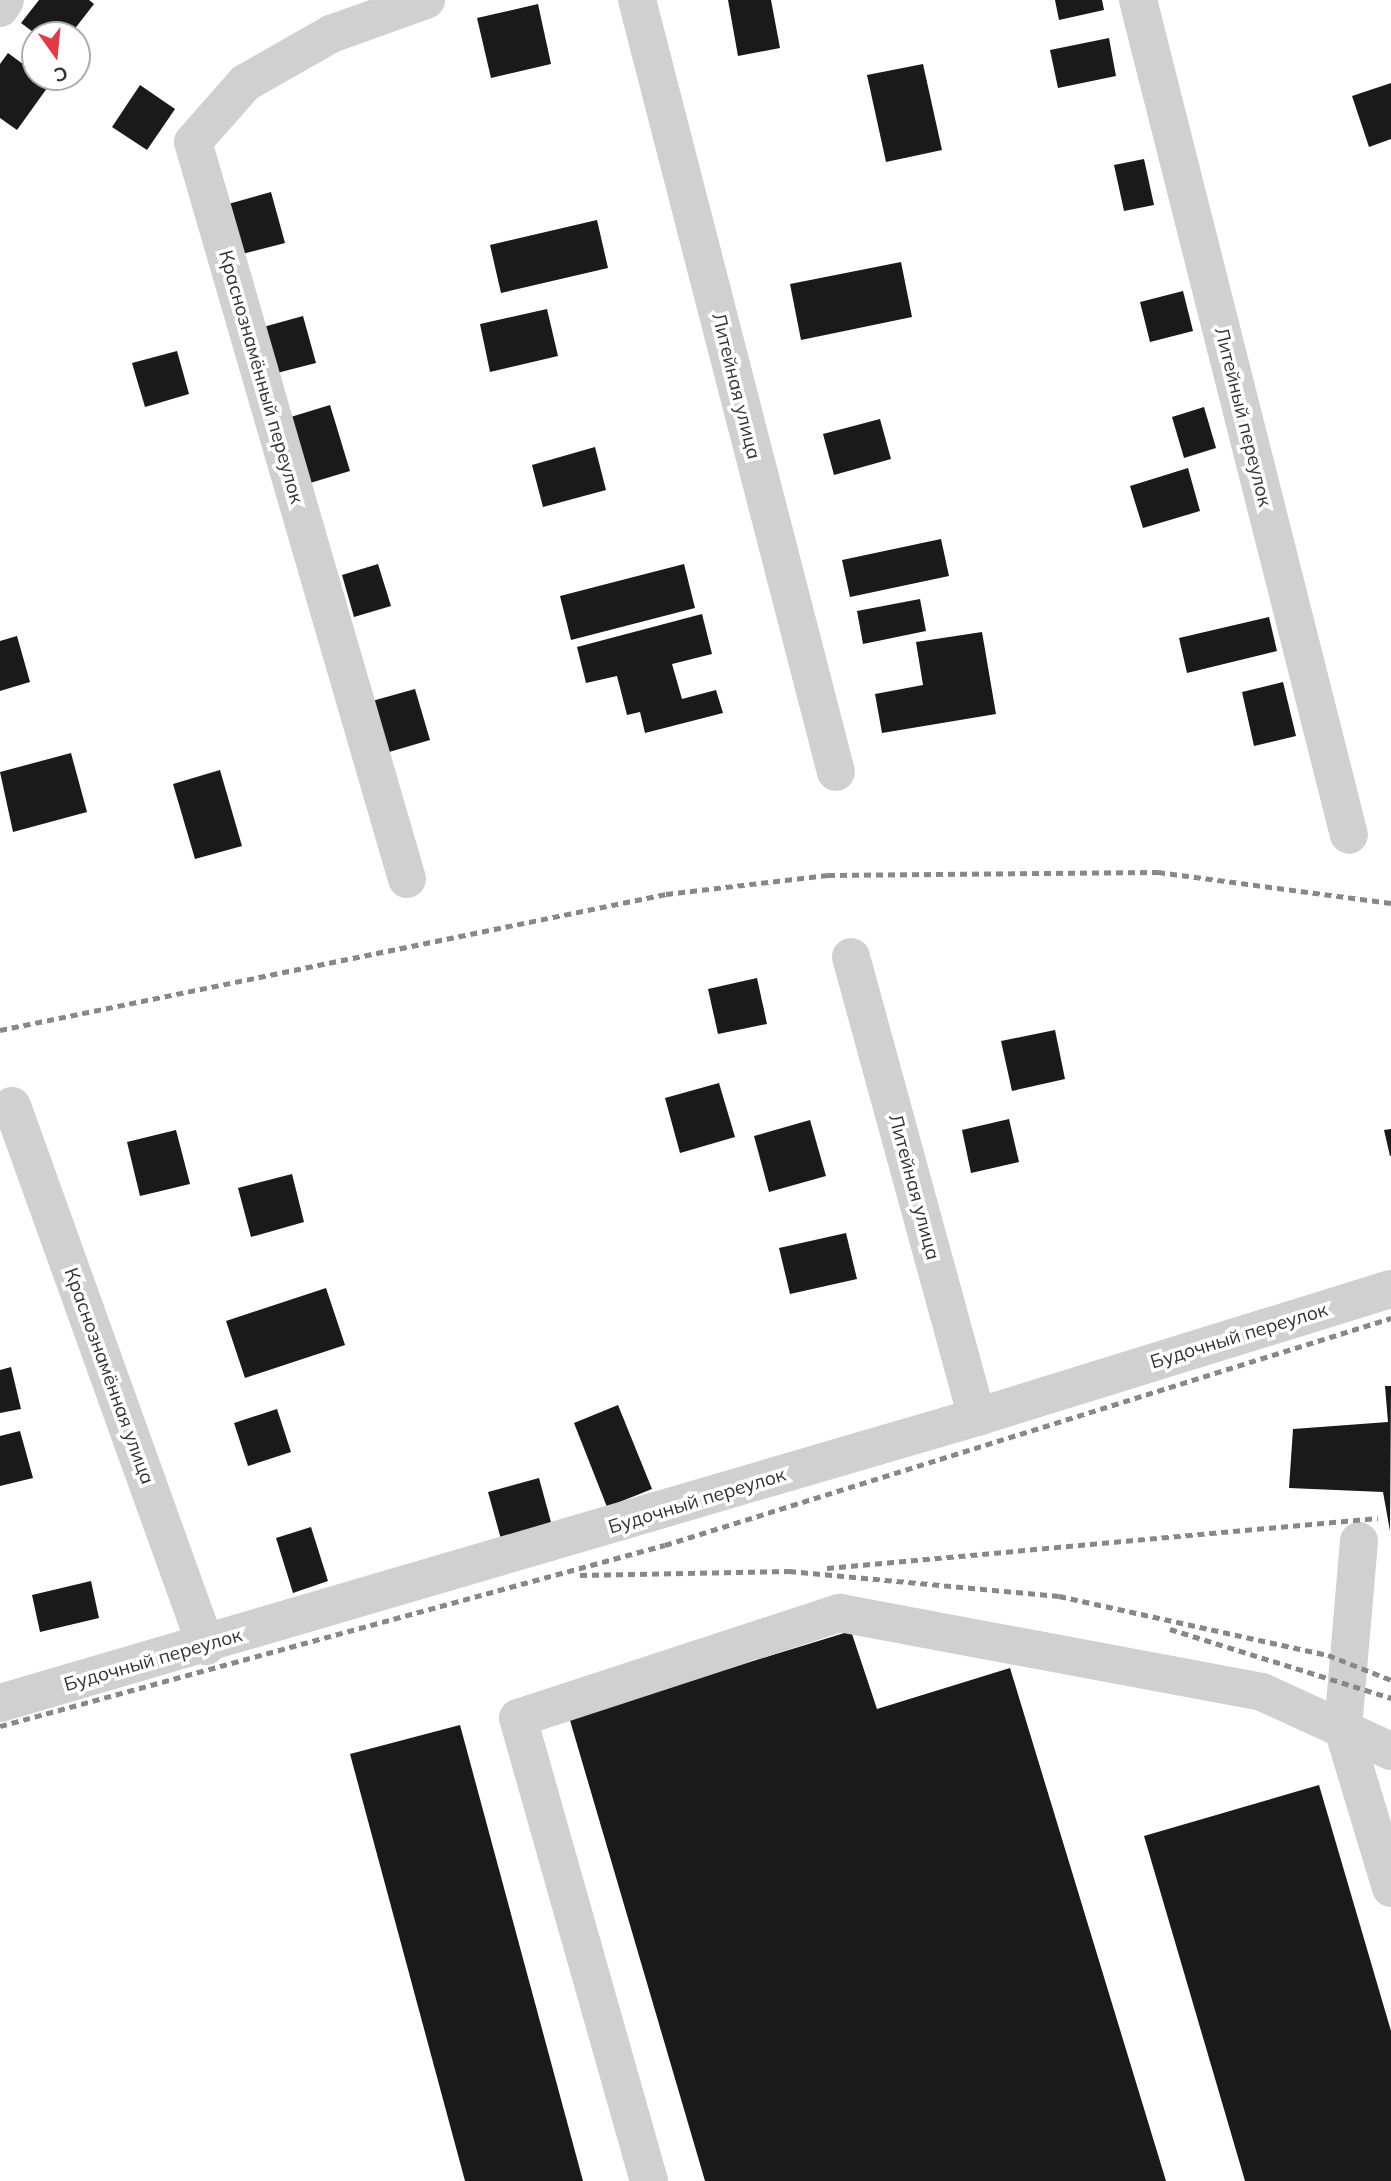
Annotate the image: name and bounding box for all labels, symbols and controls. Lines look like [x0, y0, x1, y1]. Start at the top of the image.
north arrow [21, 21, 91, 91]
text: С [52, 61, 70, 88]
street label: Краснознамённый переулок [214, 248, 308, 506]
street label: Литейная улица [707, 311, 765, 461]
street label: Литейный переулок [1210, 325, 1276, 509]
street label: Литейная улица [884, 1112, 944, 1262]
street label: Краснознамённая улица [59, 1265, 159, 1487]
street label: Будочный переулок [1148, 1298, 1330, 1374]
street label: Будочный переулок [606, 1463, 788, 1539]
street label: Будочный переулок [61, 1624, 245, 1696]

